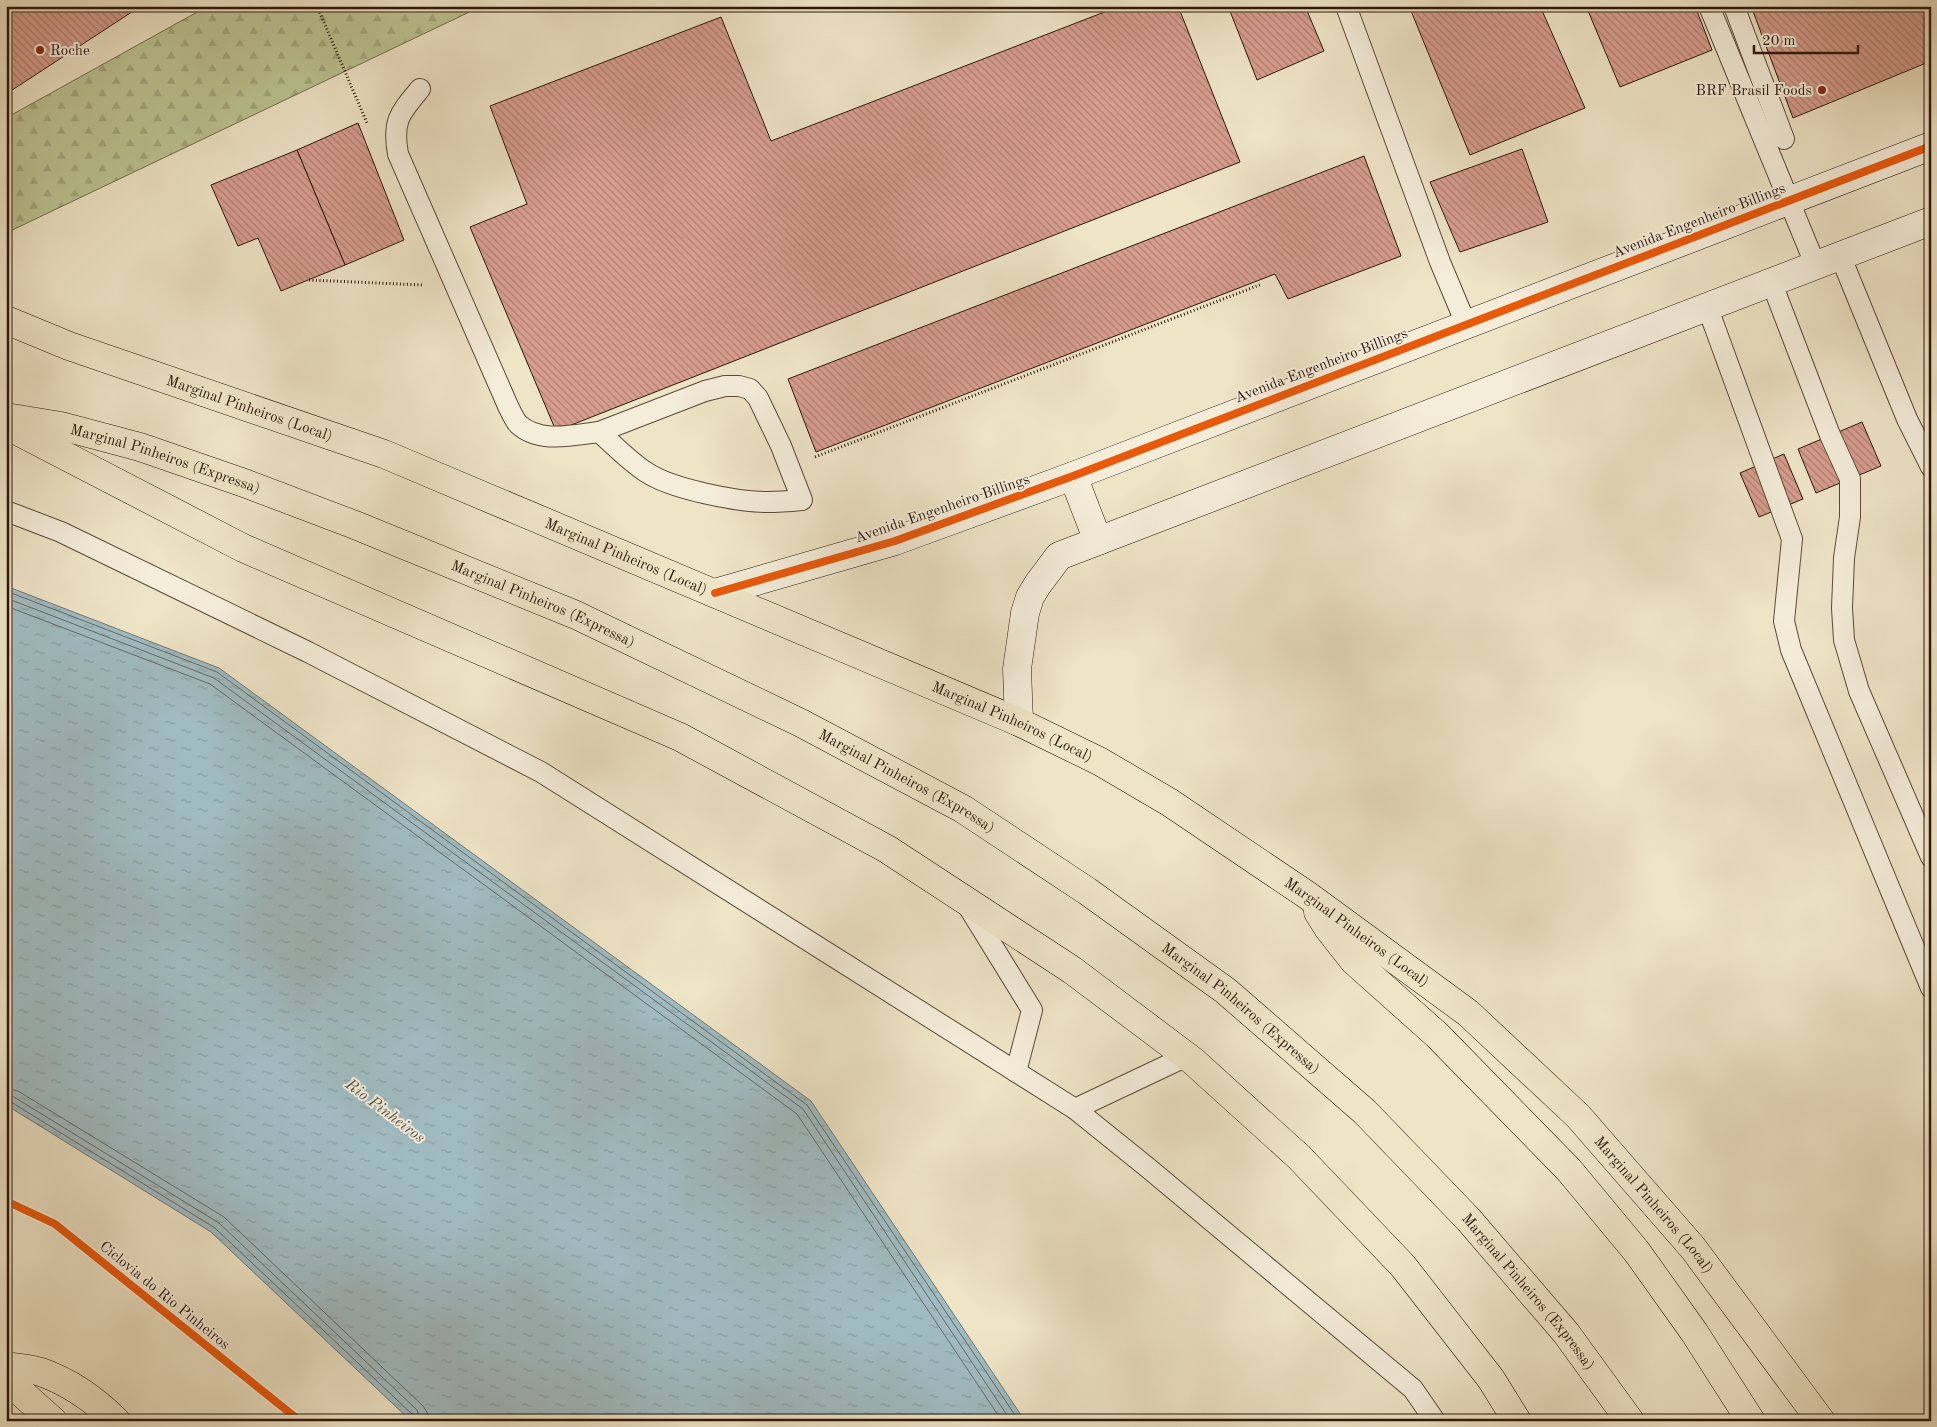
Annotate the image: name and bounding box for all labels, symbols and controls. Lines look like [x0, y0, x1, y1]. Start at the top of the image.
scale bar [1754, 22, 1858, 54]
text: 20 m [1762, 34, 1796, 49]
marker: Roche [34, 44, 46, 56]
place label: Roche [50, 44, 90, 59]
place label: BRF Brasil Foods [1696, 84, 1812, 99]
marker: BRF Brasil Foods [1816, 84, 1828, 96]
street label: Avenida Engenheiro Billings [1611, 181, 1788, 261]
street label: Avenida Engenheiro Billings [1233, 326, 1410, 406]
street label: Marginal Pinheiros (Local) [164, 374, 334, 445]
street label: Marginal Pinheiros (Expressa) [68, 423, 262, 497]
street label: Avenida Engenheiro Billings [853, 472, 1032, 546]
street label: Marginal Pinheiros (Local) [542, 517, 709, 598]
street label: Marginal Pinheiros (Expressa) [448, 559, 637, 651]
street label: Marginal Pinheiros (Local) [929, 680, 1094, 766]
street label: Marginal Pinheiros (Expressa) [816, 728, 997, 837]
street label: Marginal Pinheiros (Local) [1281, 876, 1431, 991]
street label: Marginal Pinheiros (Expressa) [1158, 941, 1322, 1078]
water label: Rio Pinheiros [341, 1076, 428, 1147]
street label: Marginal Pinheiros (Local) [1591, 1134, 1715, 1277]
street label: Marginal Pinheiros (Expressa) [1458, 1211, 1596, 1373]
street label: Ciclovia do Rio Pinheiros [96, 1239, 232, 1353]

